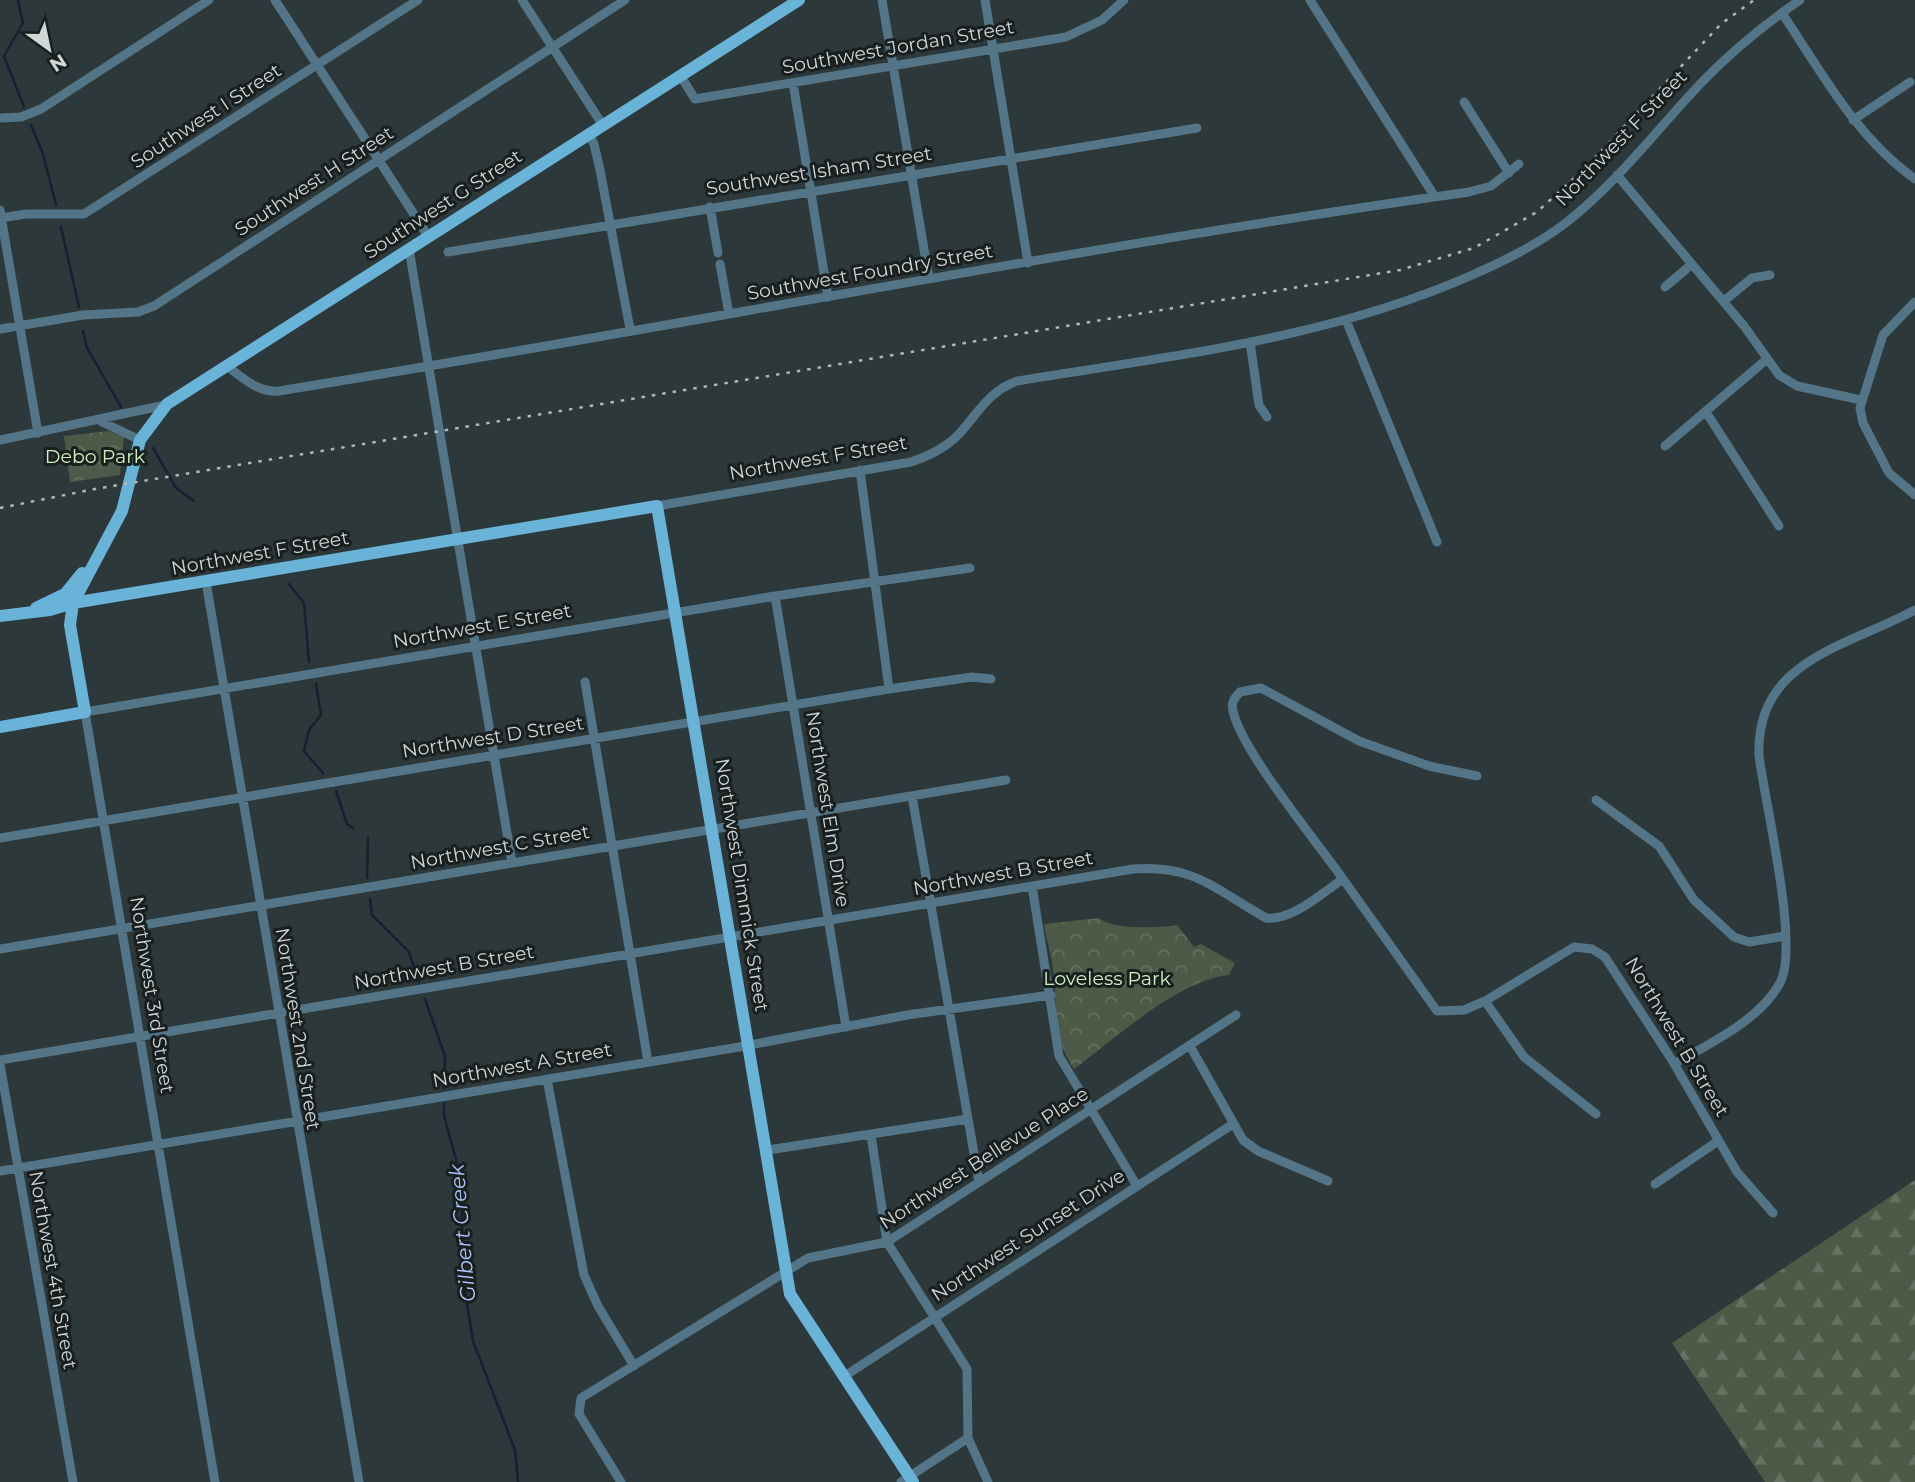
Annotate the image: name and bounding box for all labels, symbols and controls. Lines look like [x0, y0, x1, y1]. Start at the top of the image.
north arrow [14, 14, 84, 84]
street label: Southwest Jordan Street [780, 15, 1016, 79]
text: N [45, 49, 71, 77]
street label: Southwest I Street [126, 59, 286, 173]
street label: Northwest F Street [1550, 65, 1692, 211]
street label: Southwest H Street [230, 121, 398, 241]
street label: Southwest Isham Street [704, 142, 934, 200]
street label: Southwest G Street [360, 144, 527, 264]
street label: Southwest Foundry Street [745, 239, 995, 305]
street label: Northwest F Street [727, 431, 909, 485]
park label: Debo Park [45, 445, 146, 468]
street label: Northwest F Street [169, 526, 351, 580]
street label: Northwest E Street [391, 599, 573, 653]
street label: Northwest Elm Drive [801, 709, 855, 909]
street label: Northwest D Street [401, 711, 586, 763]
street label: Northwest Dimmick Street [711, 757, 773, 1014]
street label: Northwest C Street [409, 820, 592, 874]
street label: Northwest B Street [911, 846, 1095, 900]
street label: Northwest 3rd Street [125, 895, 179, 1095]
street label: Northwest 2nd Street [271, 926, 325, 1132]
street label: Northwest B Street [352, 940, 536, 994]
street label: Northwest B Street [1620, 953, 1734, 1121]
park label: Loveless Park [1043, 967, 1171, 990]
street label: Northwest A Street [431, 1038, 614, 1092]
street label: Northwest Bellevue Place [875, 1082, 1093, 1234]
water label: Gilbert Creek [443, 1161, 480, 1303]
street label: Northwest Sunset Drive [927, 1164, 1129, 1306]
street label: Northwest 4th Street [24, 1169, 82, 1371]

